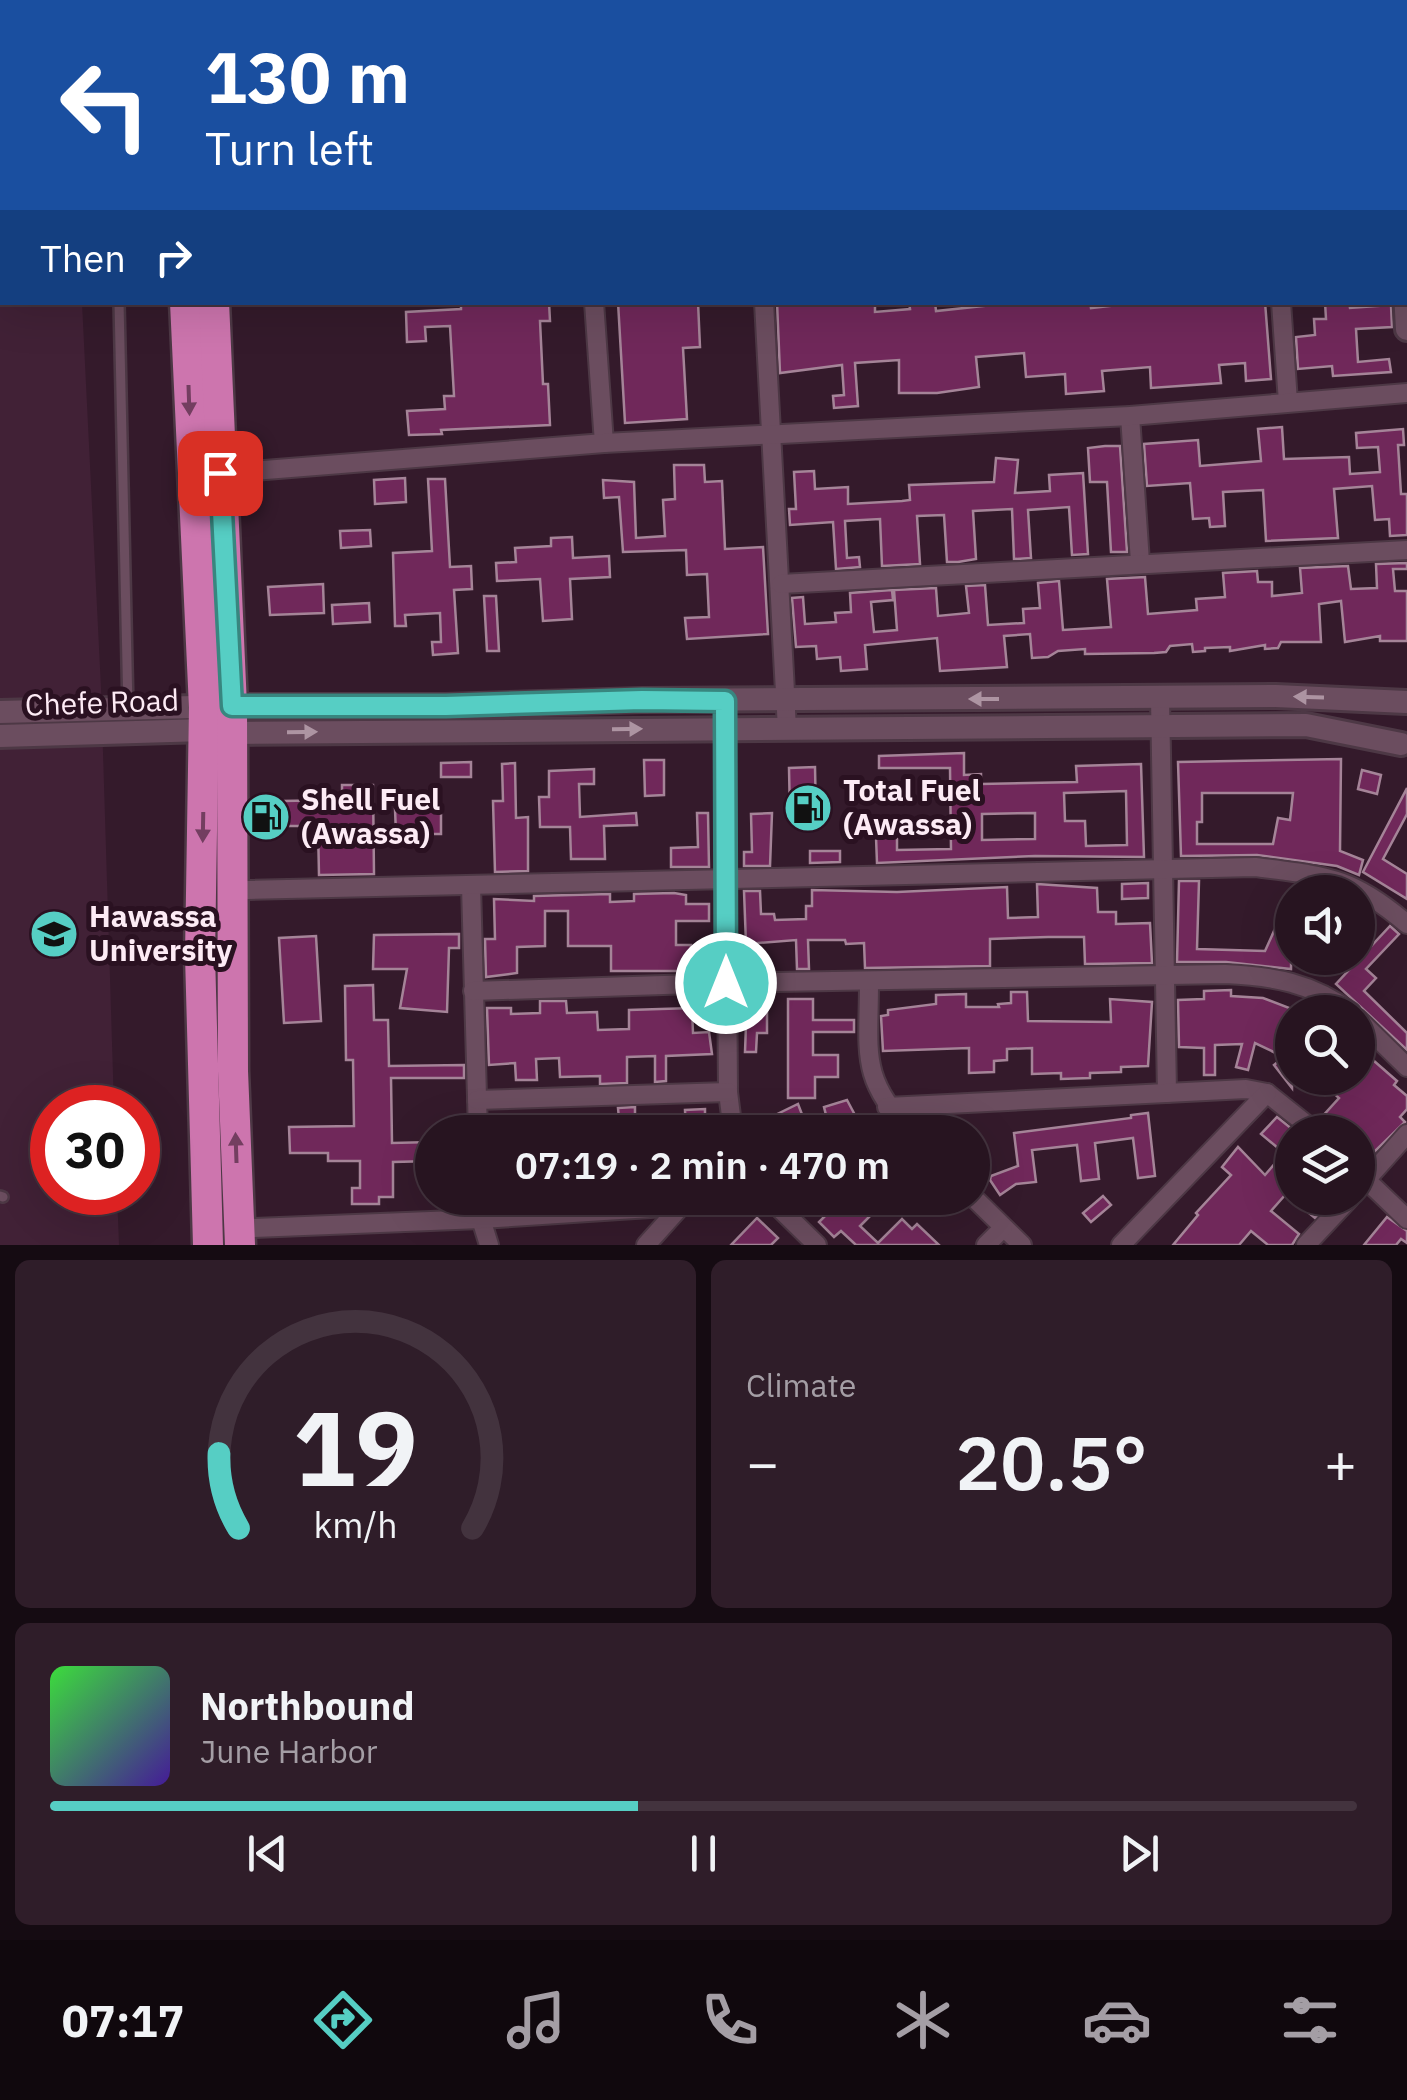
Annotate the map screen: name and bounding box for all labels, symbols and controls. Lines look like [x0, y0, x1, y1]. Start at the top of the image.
text: 130 m [205, 31, 410, 122]
icon: left [40, 40, 170, 170]
text: Turn left [205, 119, 374, 177]
icon: right [146, 230, 201, 285]
text: Then [40, 233, 126, 282]
one-way arrow [181, 384, 197, 416]
pin [178, 431, 263, 516]
icon: arrive [193, 446, 248, 501]
street label: Chefe Road [24, 679, 180, 724]
one-way arrow [1293, 689, 1325, 705]
one-way arrow [968, 691, 1000, 707]
one-way arrow [612, 721, 644, 737]
one-way arrow [287, 724, 319, 740]
place label: Total Fuel (Awassa) [843, 770, 981, 843]
place label: Shell Fuel (Awassa) [301, 779, 440, 852]
fuel station icon: Total Fuel (Awassa) [782, 782, 834, 834]
fuel station icon: Shell Fuel (Awassa) [240, 791, 292, 843]
one-way arrow [195, 812, 211, 844]
map controls [1275, 875, 1375, 1215]
button: sound [1275, 875, 1375, 975]
place label: Hawassa University [89, 896, 232, 969]
school or university icon: Hawassa University [28, 908, 80, 960]
position arrow [674, 931, 778, 1035]
button: search [1275, 995, 1375, 1095]
speed limit sign: 30 [30, 1085, 160, 1215]
button: layers [1275, 1115, 1375, 1215]
one-way arrow [228, 1131, 244, 1163]
text: 07:19 · 2 min · 470 m [515, 1140, 890, 1189]
text: Climate [746, 1364, 856, 1406]
text: 19 [293, 1379, 418, 1515]
text: 20.5° [955, 1413, 1148, 1511]
text: − [746, 1427, 779, 1498]
text: + [1324, 1427, 1357, 1498]
text: km/h [313, 1501, 398, 1548]
text: Northbound [200, 1681, 415, 1730]
text: June Harbor [200, 1730, 377, 1772]
icon: previous [240, 1826, 295, 1881]
icon: pause [676, 1826, 731, 1881]
icon: next [1112, 1826, 1167, 1881]
icon: directions [308, 1985, 378, 2055]
icon: music [501, 1985, 571, 2055]
icon: phone [695, 1985, 765, 2055]
icon: climate [888, 1985, 958, 2055]
icon: car [1082, 1985, 1152, 2055]
icon: filters [1275, 1985, 1345, 2055]
text: 07:17 [62, 1991, 185, 2049]

